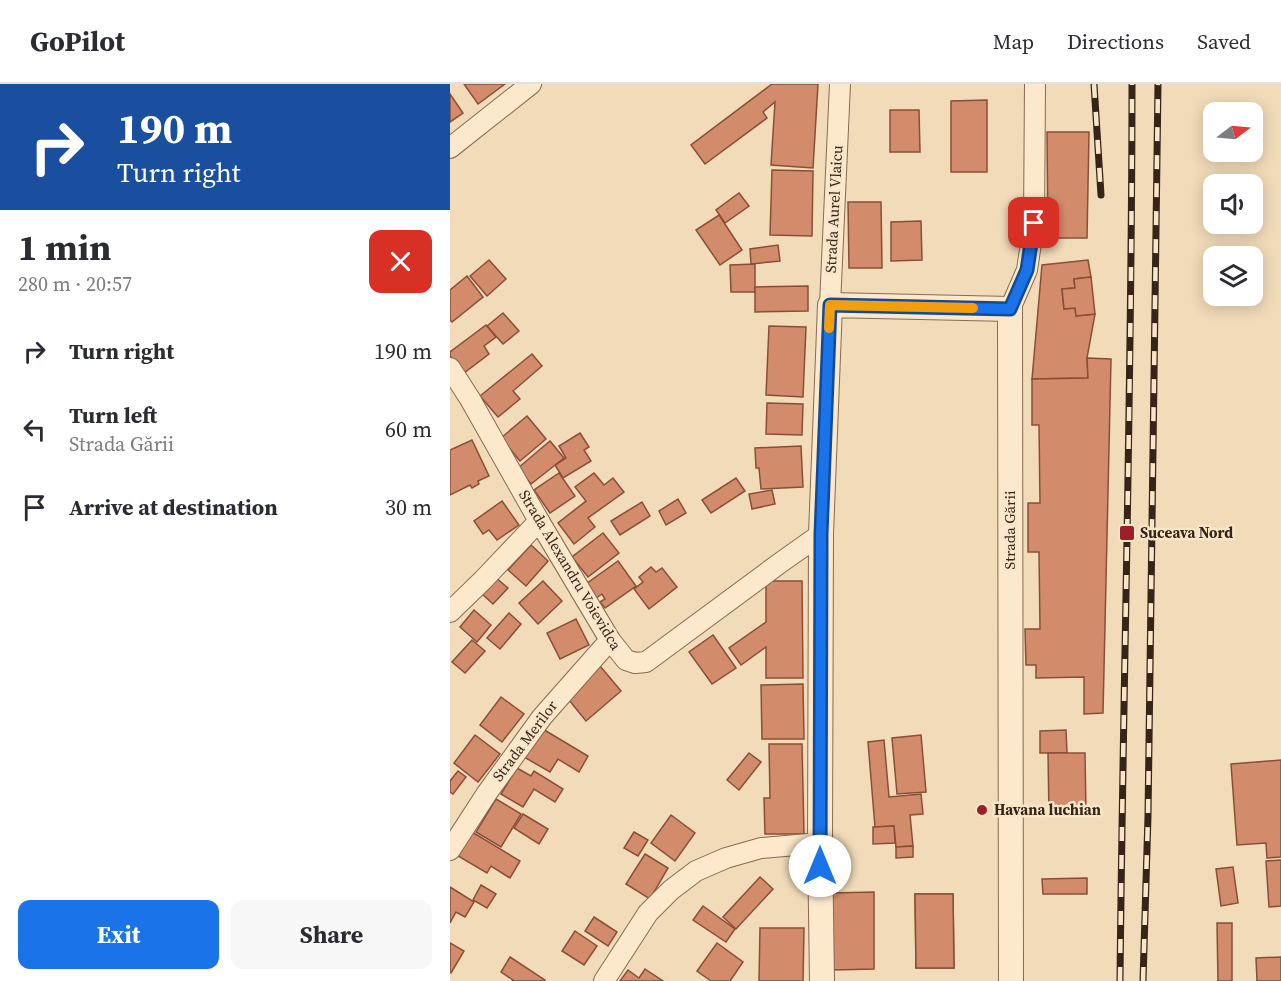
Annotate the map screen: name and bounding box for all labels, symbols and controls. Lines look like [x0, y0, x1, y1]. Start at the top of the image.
text: GoPilot [30, 22, 125, 60]
text: Map [993, 27, 1034, 56]
text: Directions [1067, 27, 1164, 56]
text: Saved [1197, 27, 1251, 56]
text: 190 m [117, 99, 232, 157]
north arrow [1203, 102, 1263, 162]
map controls [1203, 102, 1263, 306]
icon: right [18, 108, 96, 186]
street label: Strada Aurel Vlaicu [820, 144, 847, 273]
text: Turn right [117, 154, 241, 191]
button: sound [1203, 174, 1263, 234]
pin [1008, 197, 1059, 248]
icon: arrive [1017, 206, 1050, 239]
text: 1 min [18, 223, 111, 272]
button: close [369, 230, 432, 293]
button: layers [1203, 246, 1263, 306]
text: 280 m · 20:57 [18, 270, 132, 298]
icon: right [18, 335, 51, 368]
text: Turn right [69, 336, 174, 366]
text: 190 m [374, 336, 432, 366]
text: Turn left [69, 400, 157, 430]
icon: left [18, 413, 51, 446]
text: 60 m [385, 414, 432, 444]
text: Strada Gării [69, 430, 174, 458]
street label: Strada Alexandru Voievidca [514, 486, 627, 654]
icon: arrive [18, 491, 51, 524]
street label: Strada Gării [999, 491, 1020, 569]
text: Arrive at destination [69, 492, 278, 522]
text: 30 m [385, 492, 432, 522]
place label: Suceava Nord [1140, 522, 1233, 543]
marker: Suceava Nord [1118, 524, 1136, 542]
street label: Strada Merilor [487, 695, 562, 786]
place label: Havana luchian [994, 799, 1101, 820]
marker: Havana luchian [975, 803, 989, 817]
position arrow [788, 834, 852, 898]
button: Exit [18, 900, 219, 969]
button: Share [231, 900, 432, 969]

